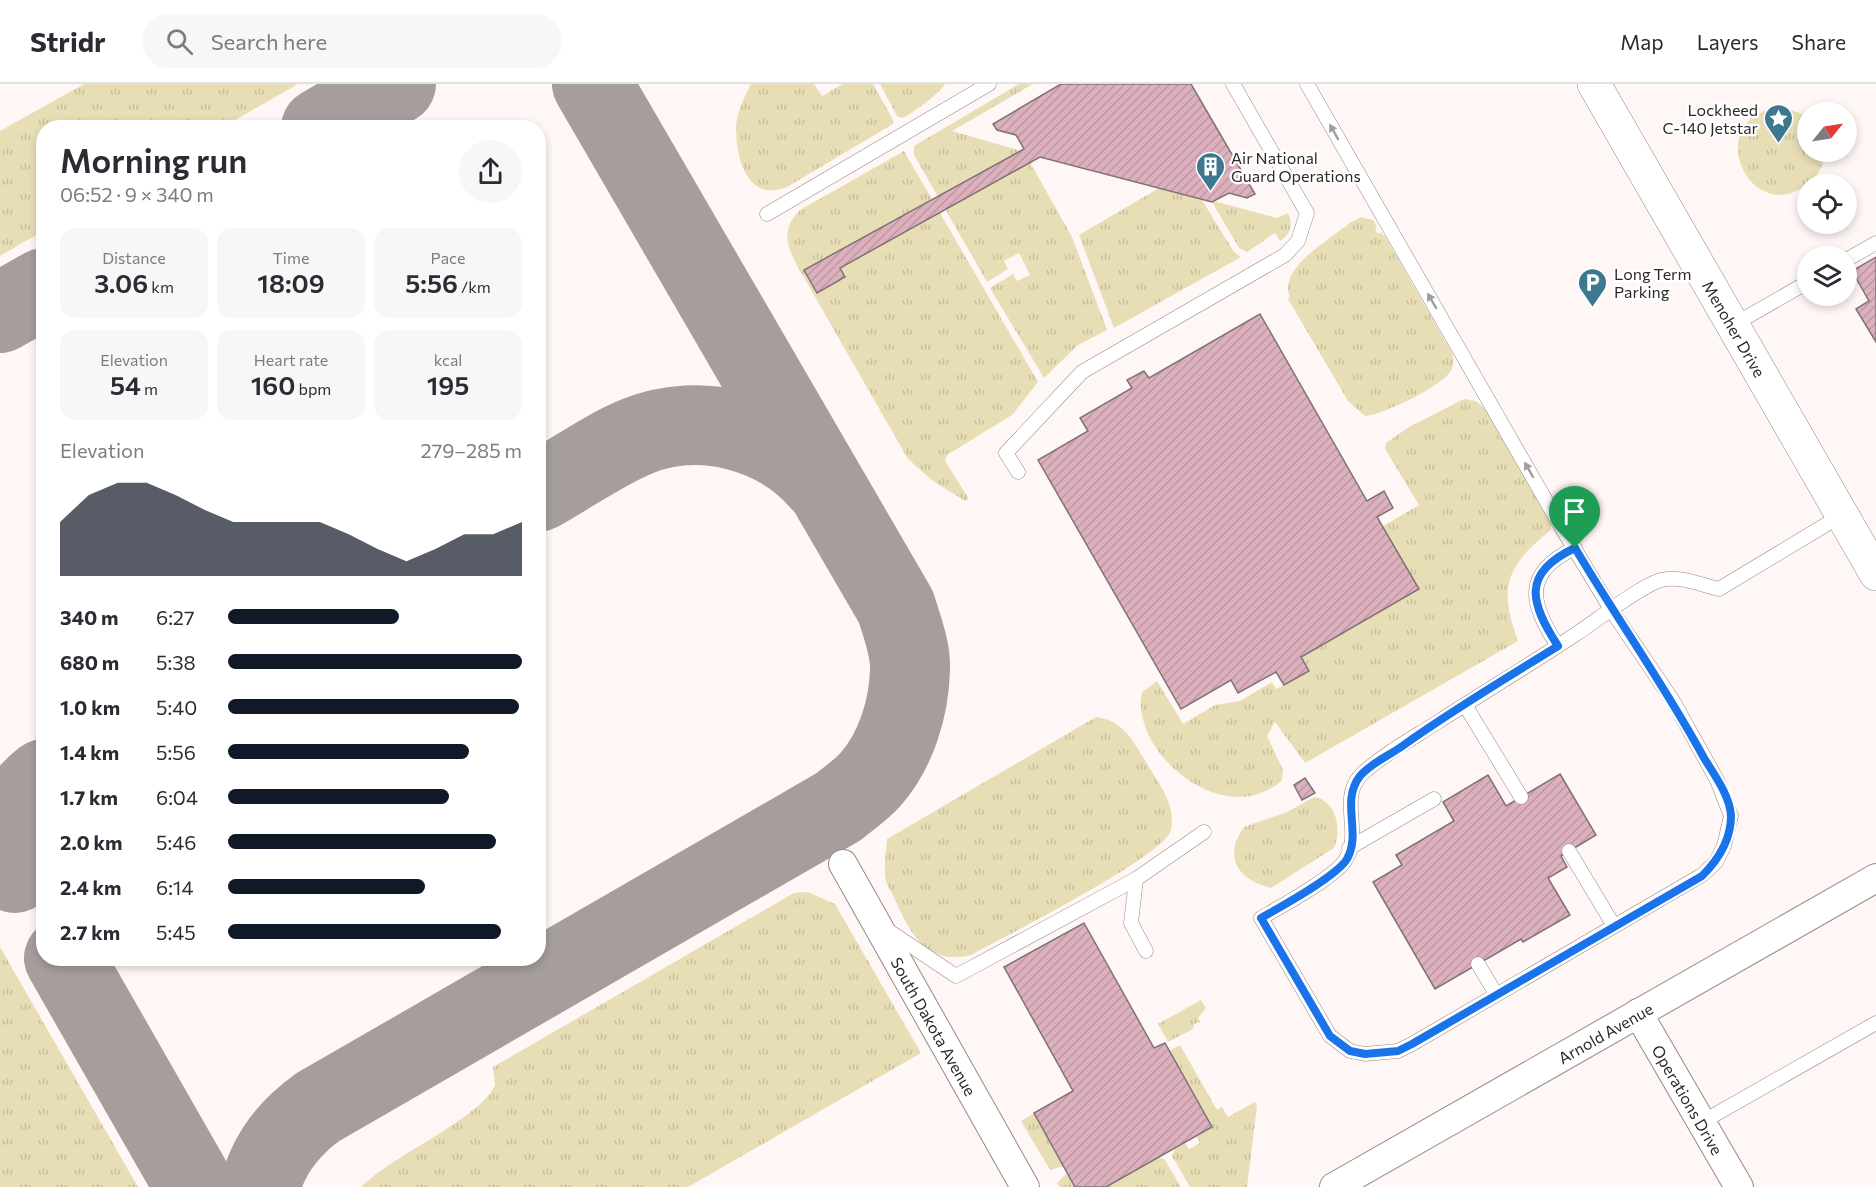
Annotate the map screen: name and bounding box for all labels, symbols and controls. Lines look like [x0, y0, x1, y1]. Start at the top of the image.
search box [142, 14, 562, 68]
text: Stridr [30, 24, 106, 58]
icon: search [163, 25, 196, 58]
text: Search here [211, 28, 327, 55]
text: Map [1620, 29, 1664, 54]
text: Layers [1697, 29, 1759, 54]
text: Share [1792, 29, 1846, 54]
place label: Lockheed C-140 Jetstar [1663, 100, 1759, 137]
place icon: Lockheed C-140 Jetstar [1763, 102, 1795, 144]
north arrow [1797, 102, 1857, 162]
map controls [1797, 102, 1857, 306]
one-way arrow [1329, 124, 1340, 140]
text: Morning run [60, 139, 247, 180]
button: share [459, 140, 522, 203]
place label: Air National Guard Operations [1231, 148, 1361, 185]
building icon: Air National Guard Operations [1194, 150, 1226, 192]
button: locate [1797, 174, 1857, 234]
text: 06:52 · 9 × 340 m [60, 182, 214, 206]
button: layers [1797, 246, 1857, 306]
text: Distance [102, 248, 166, 267]
text: Time [273, 248, 309, 267]
text: Pace [431, 248, 465, 267]
place label: Long Term Parking [1614, 264, 1691, 301]
parking icon: Long Term Parking [1577, 266, 1609, 308]
text: 3.06 [94, 267, 148, 298]
text: 18:09 [257, 267, 325, 298]
text: 5:56 [405, 267, 458, 298]
text: km [148, 277, 174, 296]
text: /km [458, 277, 491, 296]
street label: Menoher Drive [1699, 277, 1770, 380]
one-way arrow [1426, 293, 1437, 309]
text: Elevation [100, 350, 168, 369]
text: Heart rate [254, 350, 328, 369]
text: kcal [434, 350, 462, 369]
text: 54 [110, 369, 141, 400]
text: 160 [251, 369, 295, 400]
text: 195 [427, 369, 469, 400]
text: m [141, 379, 158, 398]
text: bpm [295, 379, 331, 398]
text: Elevation [60, 438, 145, 462]
text: 279–285 m [421, 438, 522, 462]
one-way arrow [1523, 462, 1534, 478]
pin [1549, 486, 1600, 548]
icon: arrive [1558, 495, 1591, 528]
text: 340 m [60, 605, 118, 629]
text: 6:27 [156, 605, 194, 629]
text: 680 m [60, 650, 119, 674]
text: 5:38 [156, 650, 196, 674]
text: 1.0 km [60, 695, 120, 719]
text: 5:40 [156, 695, 197, 719]
text: 1.4 km [60, 740, 119, 764]
text: 5:56 [156, 740, 196, 764]
text: 1.7 km [60, 785, 118, 809]
text: 6:04 [156, 785, 198, 809]
text: 2.0 km [60, 830, 122, 854]
text: 5:46 [156, 830, 196, 854]
text: 2.4 km [60, 875, 122, 899]
text: 6:14 [156, 875, 193, 899]
text: 2.7 km [60, 920, 120, 944]
text: 5:45 [156, 920, 196, 944]
street label: South Dakota Avenue [888, 953, 981, 1099]
street label: Arnold Avenue [1554, 998, 1656, 1067]
street label: Operations Drive [1649, 1041, 1728, 1158]

